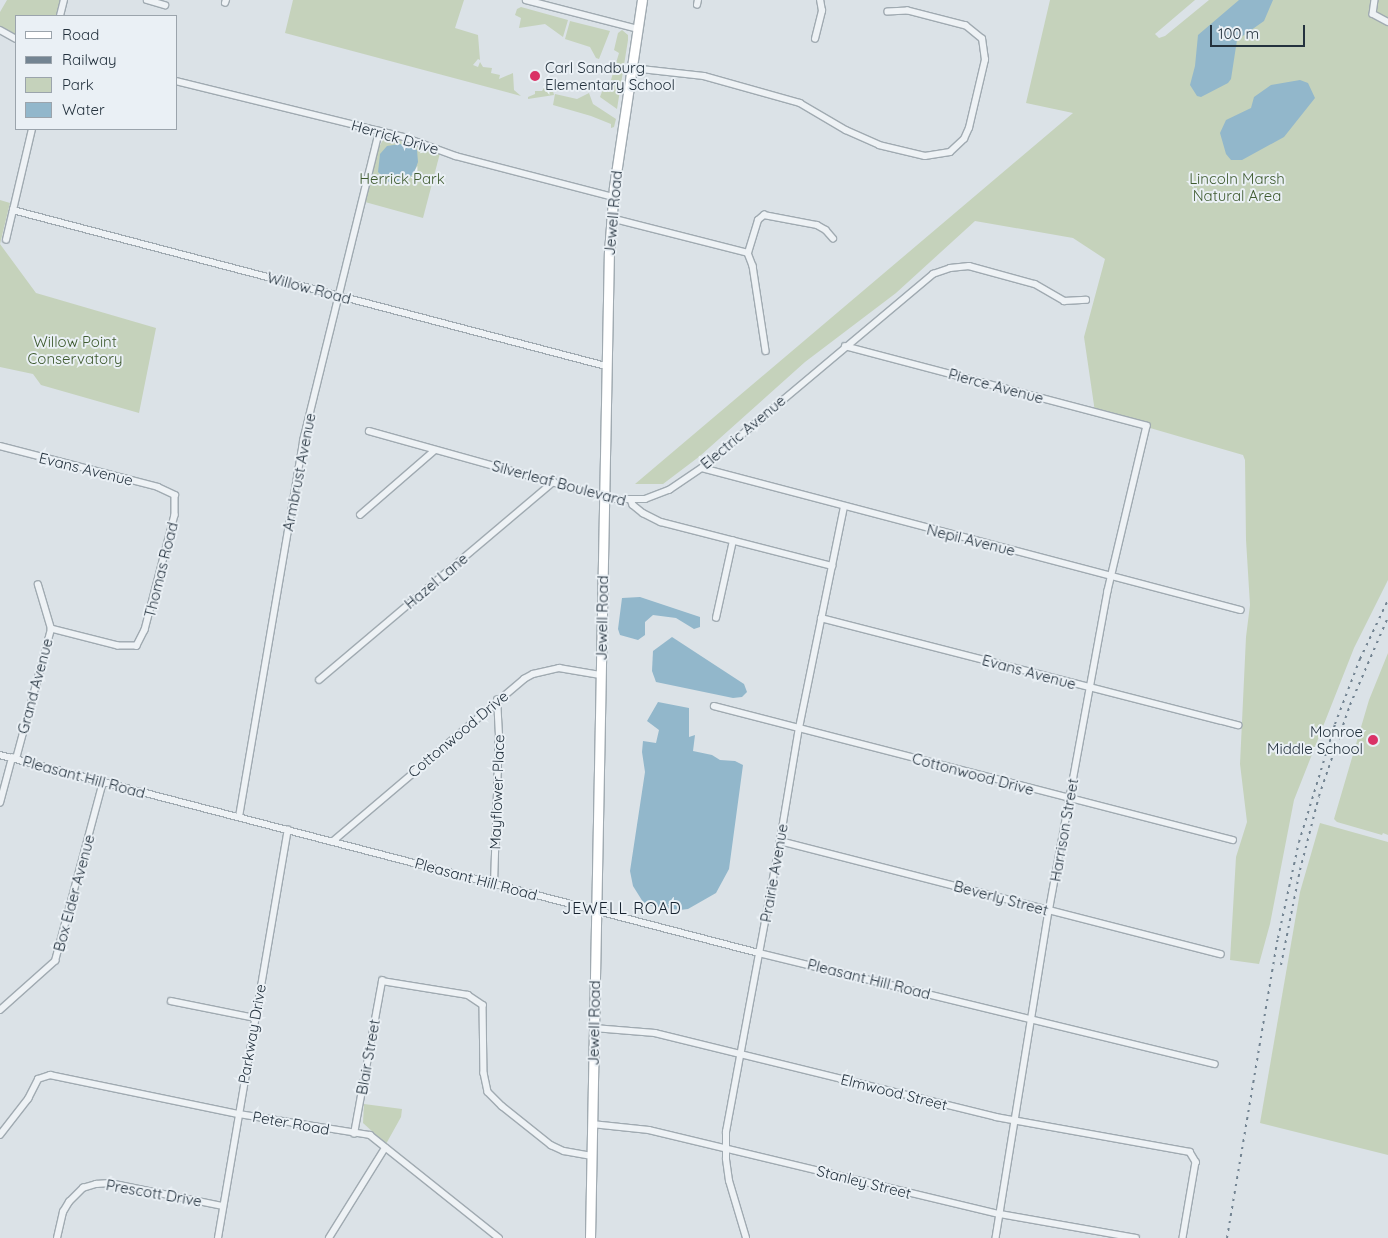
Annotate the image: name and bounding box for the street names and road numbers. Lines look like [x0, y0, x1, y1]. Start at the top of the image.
street label: Herrick Drive [349, 116, 441, 158]
street label: Jewell Road [600, 170, 626, 256]
street label: Willow Road [265, 268, 353, 308]
street label: Pierce Avenue [946, 365, 1046, 407]
street label: Electric Avenue [697, 391, 789, 473]
street label: Armbrust Avenue [279, 411, 319, 533]
street label: Evans Avenue [37, 449, 135, 489]
street label: Silverleaf Boulevard [490, 456, 628, 510]
street label: Thomas Road [140, 520, 182, 620]
street label: Nepil Avenue [925, 520, 1017, 560]
street label: Hazel Lane [401, 549, 471, 613]
street label: Jewell Road [592, 575, 612, 661]
street label: Grand Avenue [14, 636, 56, 736]
street label: Evans Avenue [980, 651, 1078, 693]
street label: Cottonwood Drive [404, 687, 512, 781]
street label: Mayflower Place [486, 734, 508, 850]
street label: Cottonwood Drive [910, 749, 1036, 799]
street label: Pleasant Hill Road [21, 752, 147, 802]
street label: Harrison Street [1046, 777, 1082, 883]
street label: Prairie Avenue [756, 822, 792, 924]
street label: Box Elder Avenue [50, 832, 98, 954]
street label: Pleasant Hill Road [413, 854, 539, 904]
street label: Beverly Street [952, 877, 1050, 919]
street label: Pleasant Hill Road [806, 955, 932, 1003]
street label: Jewell Road [584, 980, 604, 1066]
street label: Parkway Drive [234, 983, 270, 1085]
street label: Blair Street [353, 1018, 383, 1096]
street label: Elmwood Street [839, 1070, 949, 1114]
street label: Peter Road [251, 1107, 331, 1139]
street label: Stanley Street [815, 1162, 913, 1202]
street label: Prescott Drive [105, 1176, 203, 1210]

